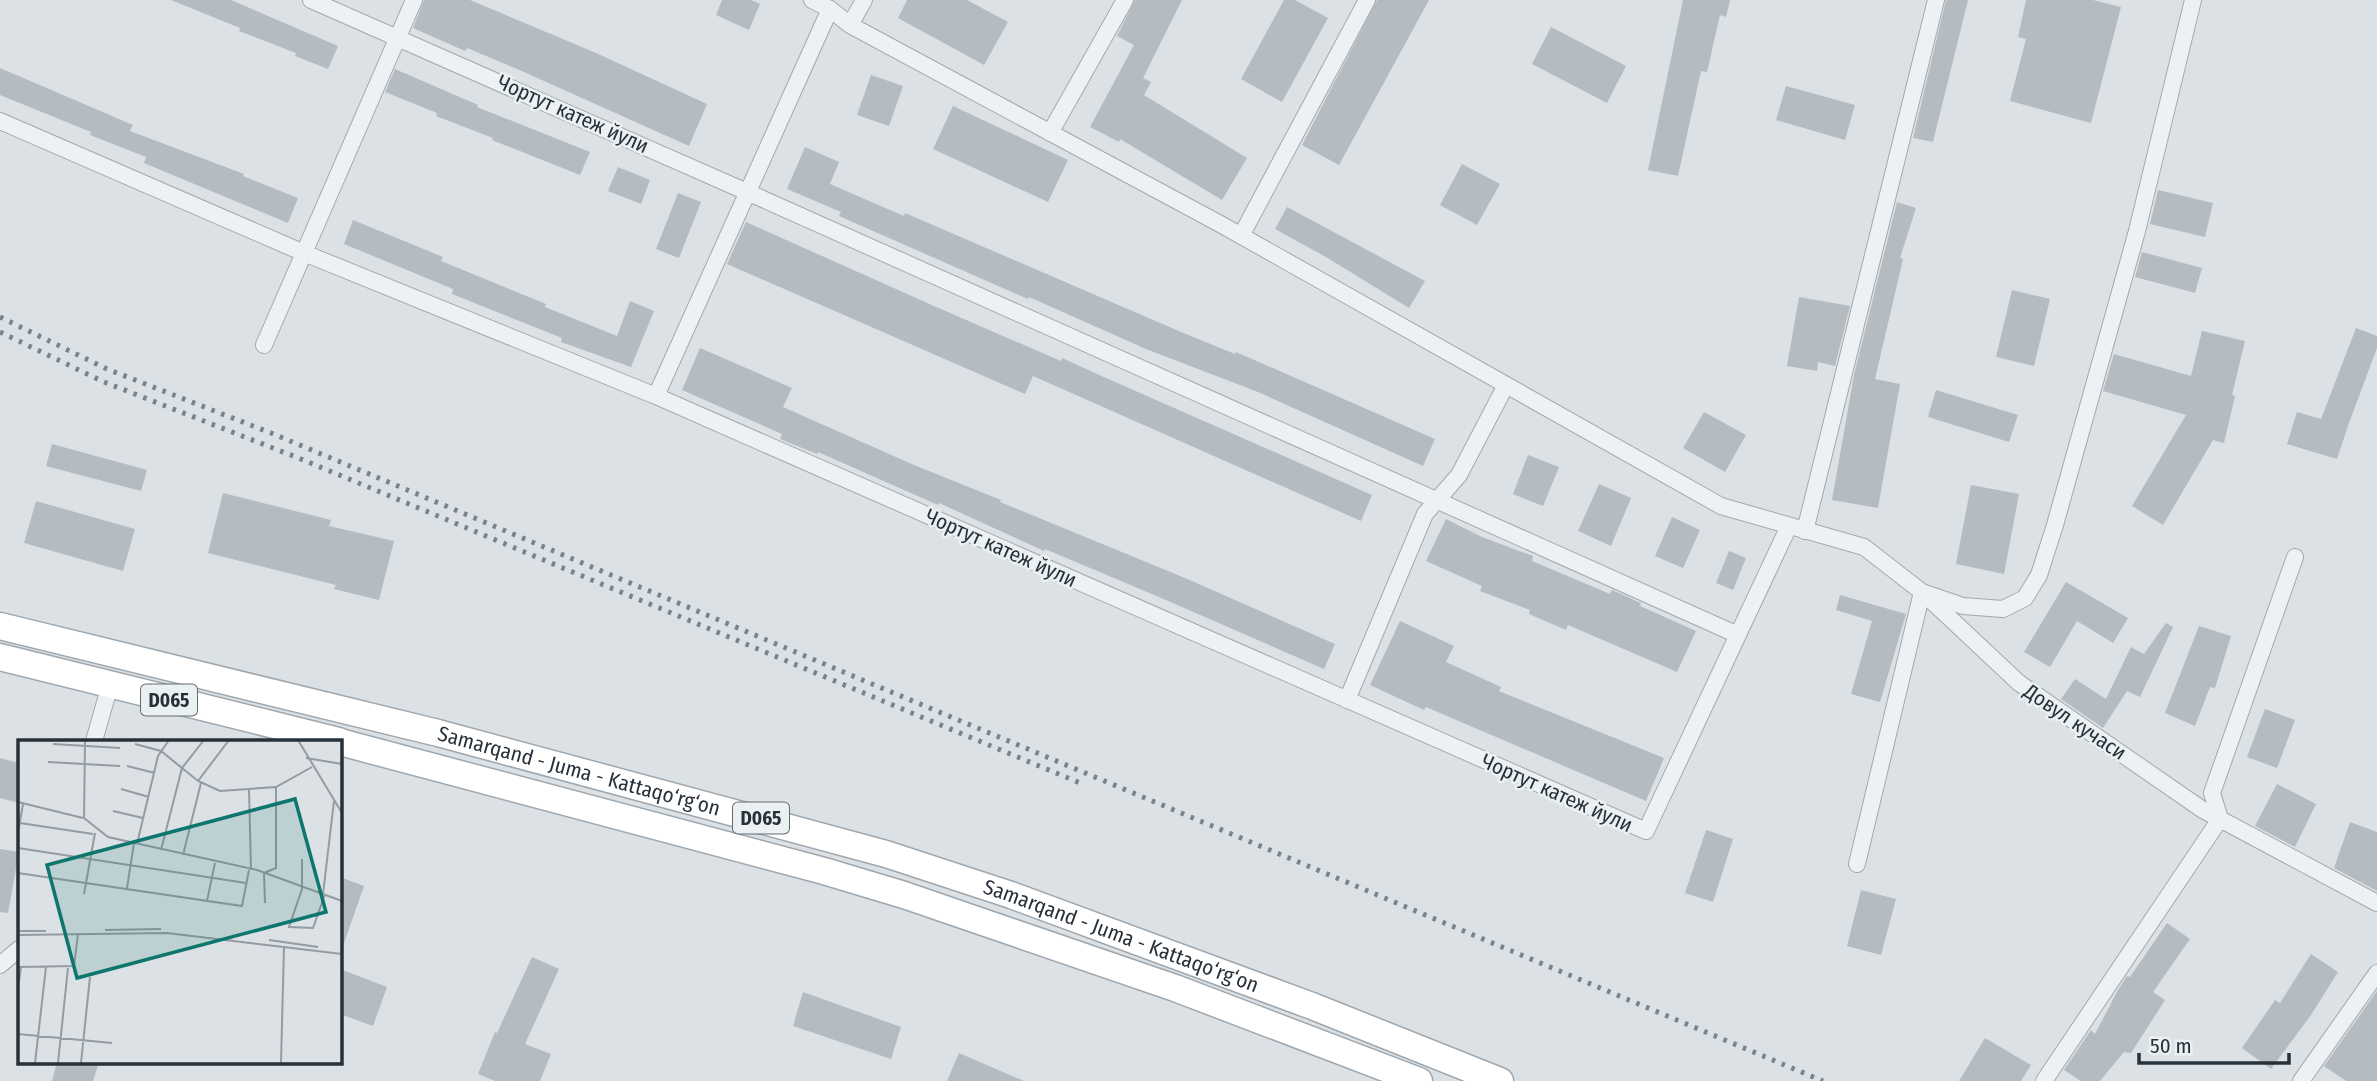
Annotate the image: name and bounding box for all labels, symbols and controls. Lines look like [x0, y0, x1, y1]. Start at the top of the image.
street label: Чортут катеж йули [493, 69, 653, 159]
street label: Чортут катеж йули [921, 503, 1081, 593]
street label: Довул кучаси [2018, 678, 2131, 766]
road number: D065 [141, 684, 197, 716]
street label: Samarqand - Juma - Kattaqo‘rg‘on [435, 721, 723, 822]
inset map [18, 740, 341, 1064]
street label: Чортут катеж йули [1477, 748, 1637, 838]
road number: D065 [733, 803, 789, 834]
street label: Samarqand - Juma - Kattaqo‘rg‘on [980, 874, 1262, 998]
scale bar [2139, 1021, 2290, 1066]
text: 50 m [2150, 1033, 2192, 1059]

